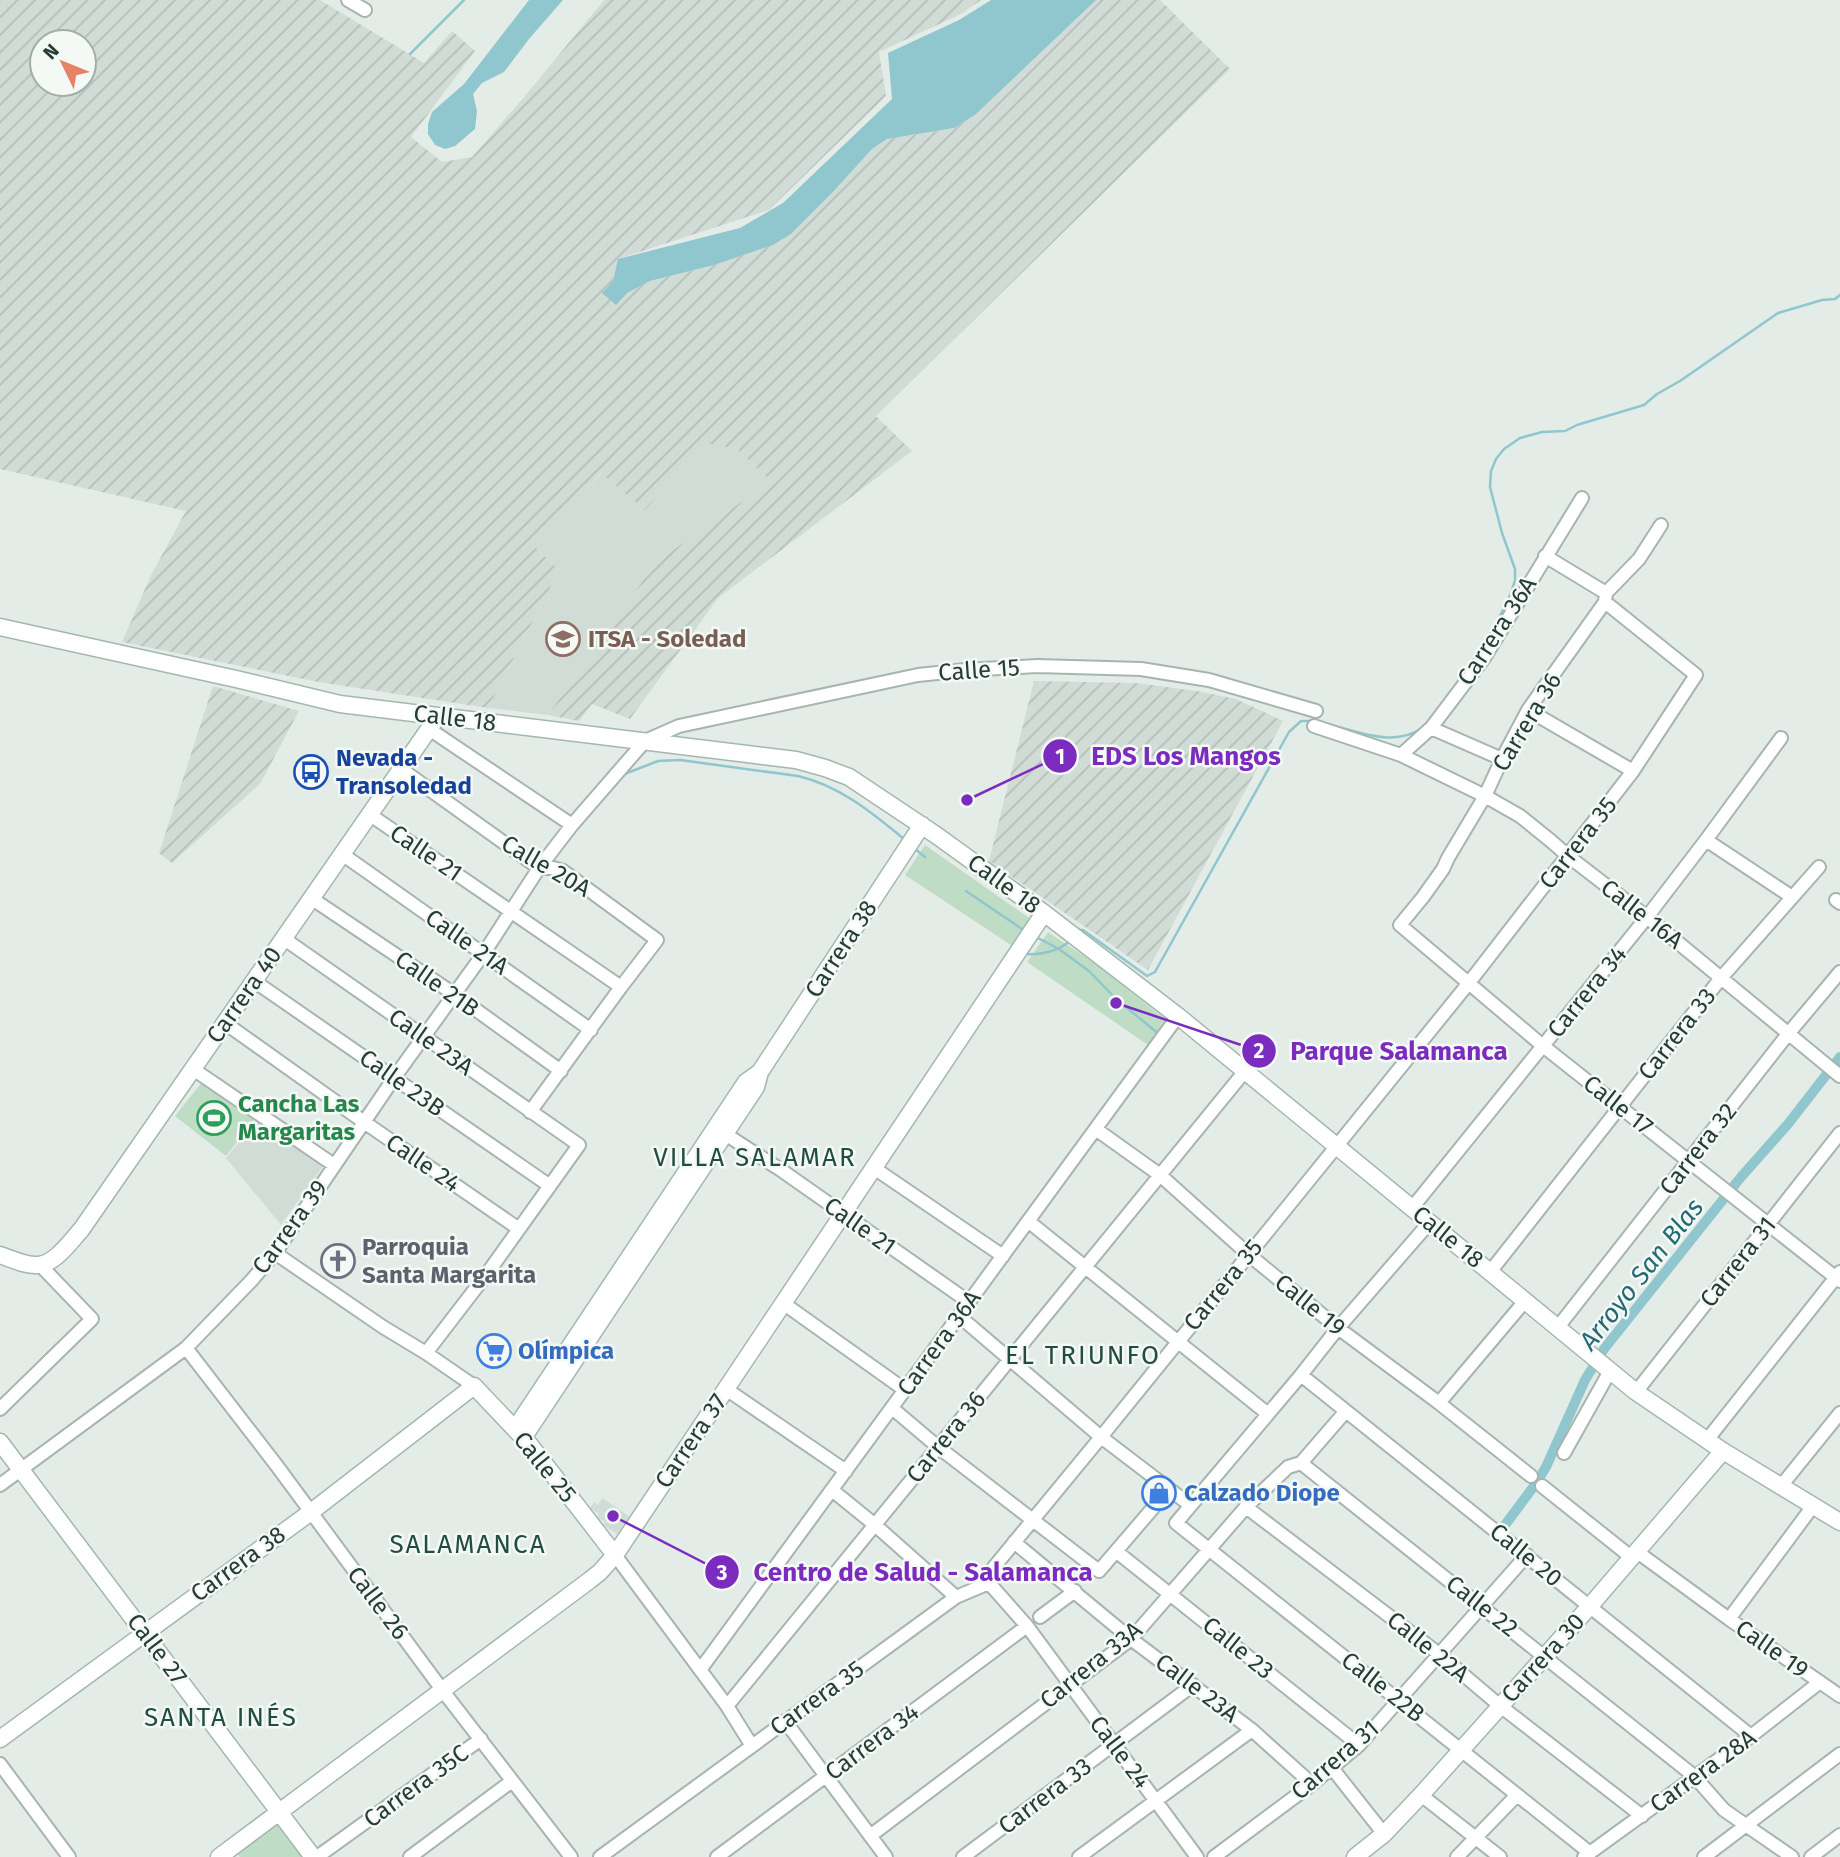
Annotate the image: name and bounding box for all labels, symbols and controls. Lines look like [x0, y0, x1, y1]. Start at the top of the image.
north arrow [28, 28, 98, 98]
text: N [38, 39, 64, 64]
street label: Carrera 36A [1452, 571, 1543, 690]
school or university icon: ITSA - Soledad [544, 620, 582, 658]
place label: ITSA - Soledad [588, 625, 746, 653]
street label: Calle 15 [937, 653, 1021, 687]
street label: Carrera 36 [1487, 668, 1567, 776]
street label: Calle 18 [412, 699, 498, 737]
callout: EDS Los Mangos [1043, 733, 1295, 780]
text: EDS Los Mangos [1091, 741, 1281, 772]
place label: Nevada - Transoledad [336, 744, 472, 800]
text: 1 [1055, 744, 1065, 770]
bus stop icon: Nevada - Transoledad [292, 753, 330, 791]
street label: Carrera 35 [1533, 791, 1623, 895]
street label: Calle 21 [385, 819, 467, 887]
street label: Calle 20A [496, 829, 596, 903]
street label: Calle 18 [962, 848, 1046, 920]
street label: Calle 16A [1595, 873, 1689, 955]
street label: Carrera 38 [799, 895, 883, 1003]
street label: Calle 21A [420, 903, 514, 981]
street label: Carrera 34 [1542, 940, 1633, 1043]
street label: Carrera 40 [201, 941, 287, 1049]
street label: Calle 21B [390, 945, 484, 1023]
street label: Carrera 33 [1632, 982, 1722, 1086]
street label: Calle 23A [383, 1003, 479, 1081]
callout: Parque Salamanca [1242, 1027, 1522, 1074]
text: Parque Salamanca [1290, 1036, 1508, 1067]
text: 2 [1254, 1038, 1265, 1064]
street label: Calle 23B [354, 1044, 450, 1122]
street label: Calle 17 [1578, 1069, 1658, 1141]
place label: Cancha Las Margaritas [238, 1090, 360, 1146]
street label: Carrera 32 [1654, 1098, 1742, 1200]
sports icon: Cancha Las Margaritas [195, 1099, 233, 1137]
street label: Calle 24 [381, 1128, 466, 1198]
district label: VILLA SALAMAR [653, 1142, 857, 1173]
street label: Carrera 39 [247, 1175, 333, 1279]
street label: Calle 21 [819, 1191, 901, 1261]
water label: Arroyo San Blas [1572, 1192, 1710, 1357]
street label: Calle 18 [1407, 1200, 1489, 1274]
street label: Carrera 31 [1694, 1211, 1782, 1313]
place label: Parroquia Santa Margarita [362, 1233, 536, 1289]
street label: Carrera 35 [1178, 1234, 1268, 1336]
church icon: Parroquia Santa Margarita [319, 1242, 357, 1280]
street label: Calle 19 [1269, 1268, 1351, 1342]
street label: Carrera 36A [891, 1285, 987, 1401]
supermarket icon: Olímpica [475, 1332, 513, 1370]
place label: Olímpica [518, 1337, 614, 1365]
district label: EL TRIUNFO [1005, 1340, 1161, 1371]
street label: Carrera 36 [901, 1386, 991, 1488]
street label: Carrera 37 [649, 1389, 733, 1493]
street label: Calle 25 [508, 1426, 582, 1508]
shop icon: Calzado Diope [1140, 1474, 1178, 1512]
place label: Calzado Diope [1184, 1479, 1340, 1507]
street label: Calle 20 [1484, 1517, 1568, 1593]
street label: Carrera 38 [185, 1520, 291, 1608]
district label: SALAMANCA [389, 1529, 547, 1560]
callout: Centro de Salud - Salamanca [704, 1549, 1107, 1596]
text: Centro de Salud - Salamanca [753, 1557, 1093, 1588]
text: 3 [716, 1560, 728, 1586]
street label: Calle 26 [342, 1561, 414, 1645]
street label: Calle 22 [1441, 1569, 1523, 1643]
street label: Calle 22A [1382, 1606, 1475, 1689]
street label: Calle 27 [121, 1608, 193, 1690]
street label: Carrera 30 [1496, 1608, 1590, 1708]
street label: Calle 23 [1197, 1611, 1279, 1685]
street label: Calle 19 [1730, 1614, 1814, 1684]
street label: Carrera 33A [1035, 1615, 1148, 1714]
street label: Calle 22B [1336, 1646, 1430, 1728]
street label: Calle 23A [1150, 1648, 1244, 1728]
street label: Carrera 35 [765, 1655, 869, 1741]
street label: Carrera 34 [820, 1698, 924, 1786]
district label: SANTA INÉS [144, 1702, 298, 1733]
street label: Calle 24 [1084, 1710, 1156, 1794]
street label: Carrera 31 [1286, 1714, 1384, 1806]
street label: Carrera 28A [1645, 1723, 1762, 1819]
street label: Carrera 35C [358, 1739, 474, 1833]
street label: Carrera 33 [993, 1752, 1097, 1840]

